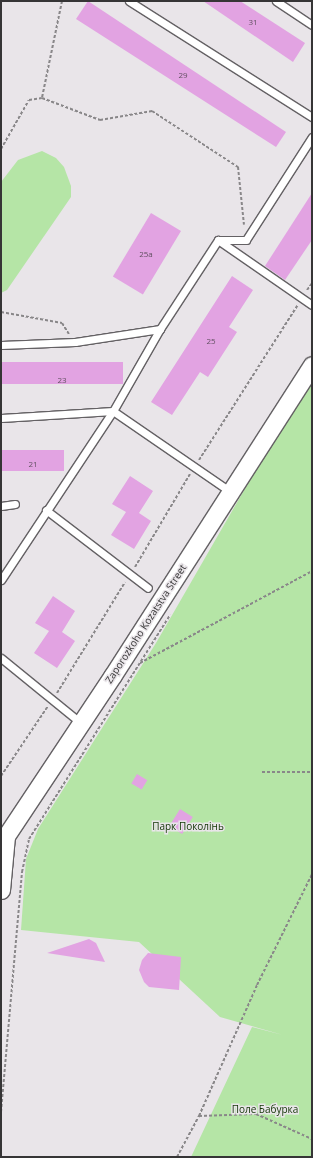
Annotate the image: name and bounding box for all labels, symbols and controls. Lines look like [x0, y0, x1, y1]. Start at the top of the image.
house number: 31 [248, 17, 258, 27]
house number: 29 [178, 70, 188, 80]
house number: 25а [139, 249, 153, 259]
house number: 25 [206, 336, 216, 346]
house number: 23 [57, 375, 67, 385]
house number: 21 [28, 459, 38, 469]
street label: Zaporozkoho Kozatstva Street [103, 562, 189, 686]
park label: Парк Поколінь [152, 821, 224, 833]
park label: Поле Бабурка [232, 1104, 298, 1116]

